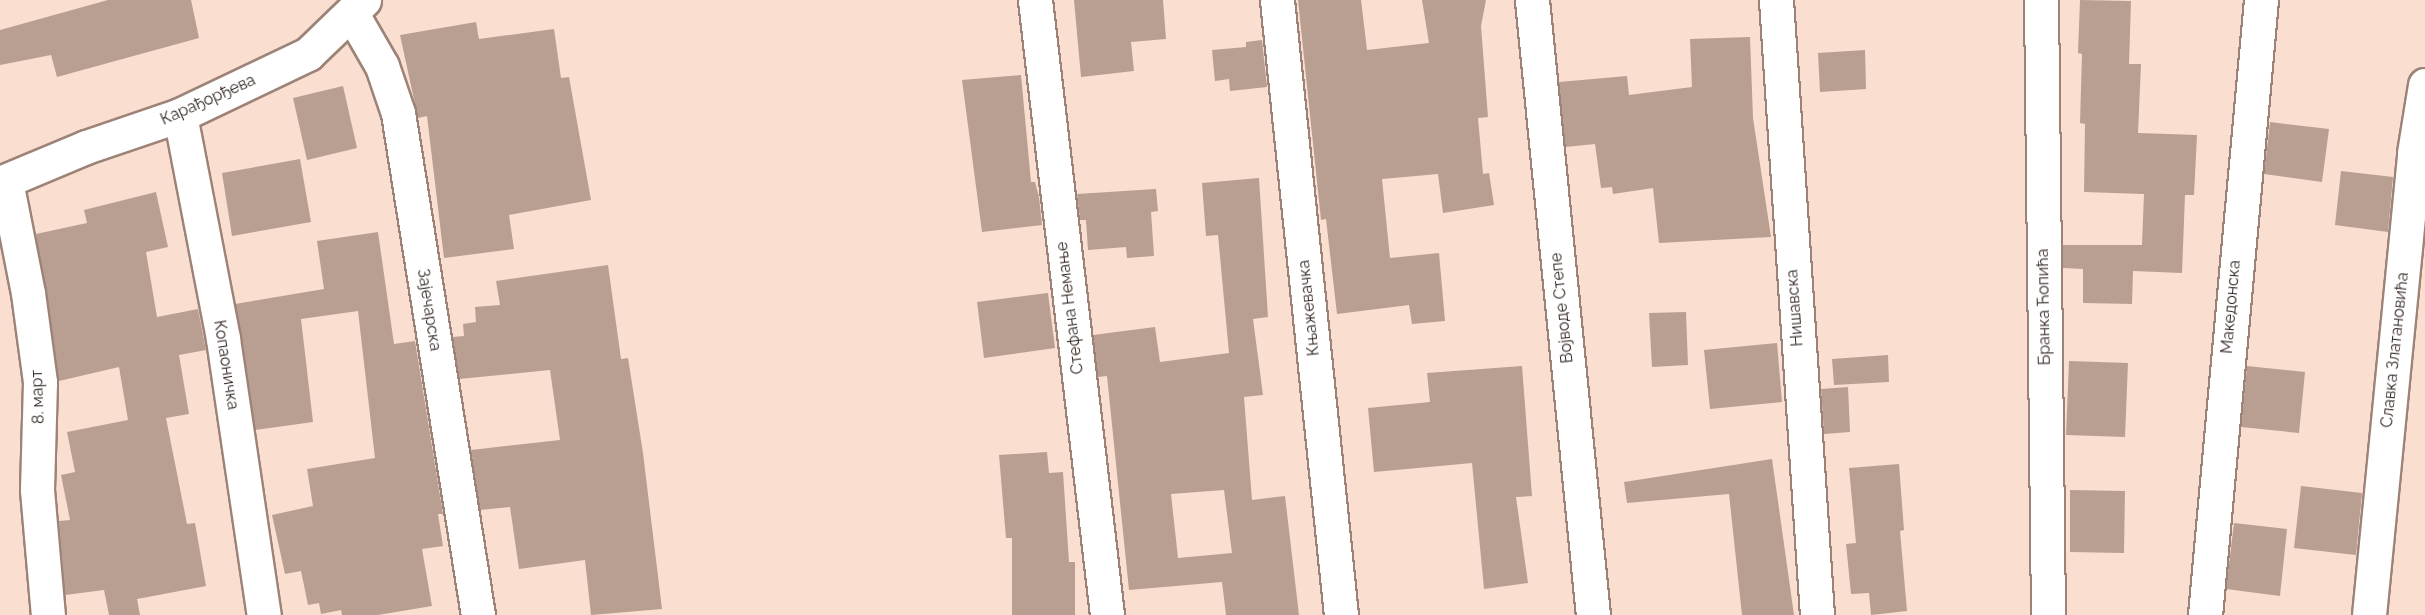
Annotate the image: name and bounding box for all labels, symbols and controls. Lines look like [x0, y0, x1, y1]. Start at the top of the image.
street label: Карађорђева [158, 71, 258, 129]
street label: Стефана Немање [1052, 241, 1088, 375]
street label: Бранка Ћопића [2033, 248, 2055, 366]
street label: Војводе Степе [1547, 252, 1577, 364]
street label: Књажевачка [1294, 259, 1324, 357]
street label: Македонска [2217, 259, 2245, 355]
street label: Зајечарска [413, 267, 445, 353]
street label: Нишавска [1783, 269, 1807, 347]
street label: Славка Златановића [2377, 271, 2413, 429]
street label: Копаоничка [209, 319, 243, 411]
street label: 8. март [27, 370, 49, 424]

